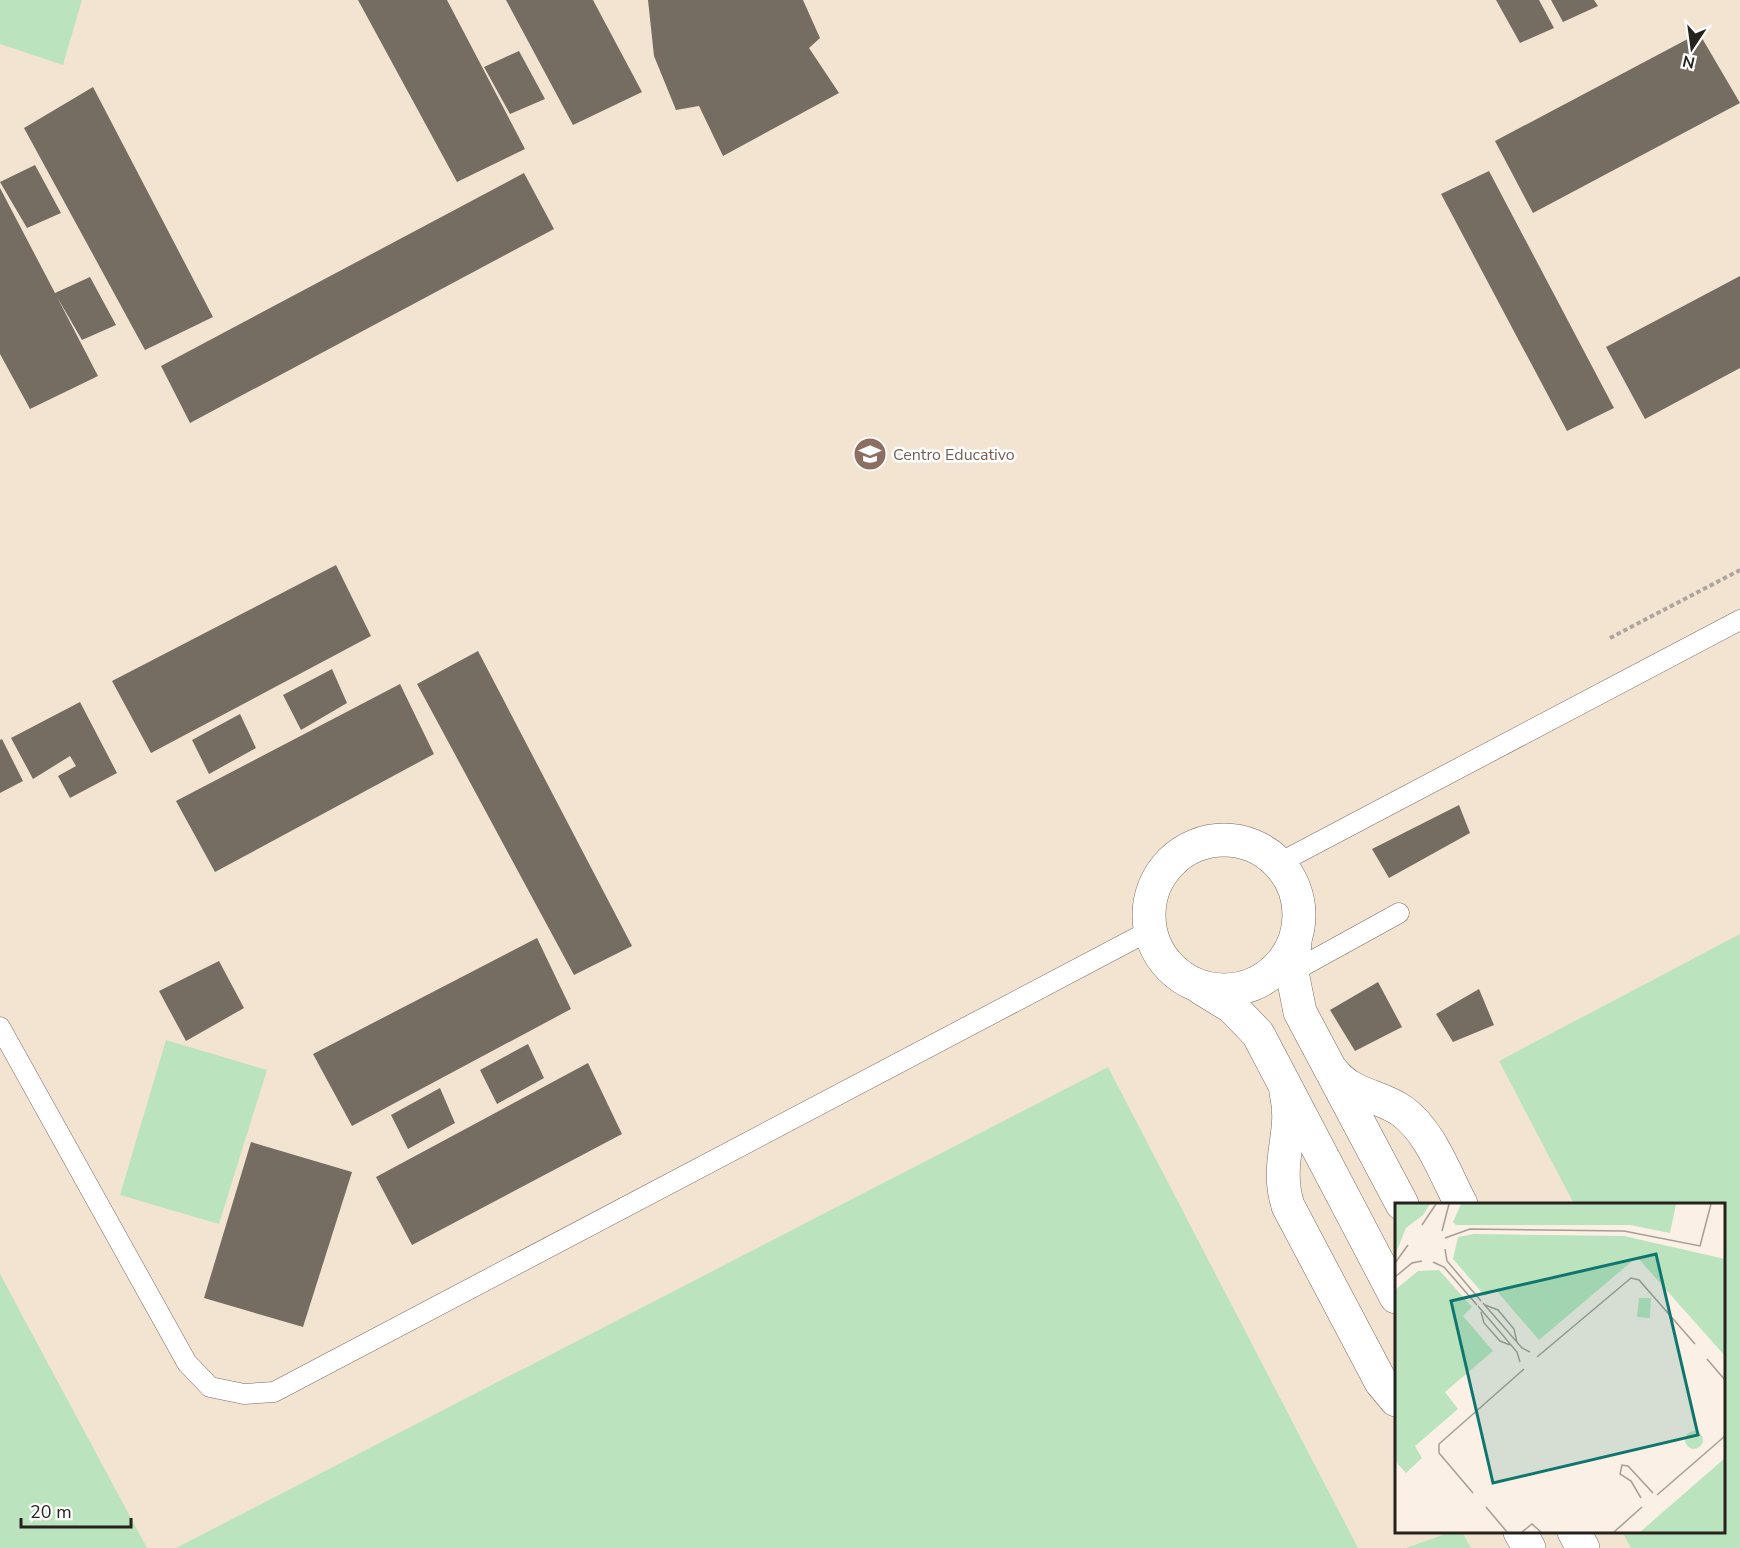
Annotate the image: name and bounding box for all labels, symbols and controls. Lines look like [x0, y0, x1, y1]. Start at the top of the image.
north arrow [1662, 18, 1722, 78]
text: N [1681, 50, 1697, 74]
school or university icon: Centro Educativo [852, 436, 888, 472]
place label: Centro Educativo [893, 444, 1015, 466]
inset map [1395, 1203, 1725, 1533]
scale bar [21, 1491, 130, 1529]
text: 20 m [30, 1500, 72, 1524]

